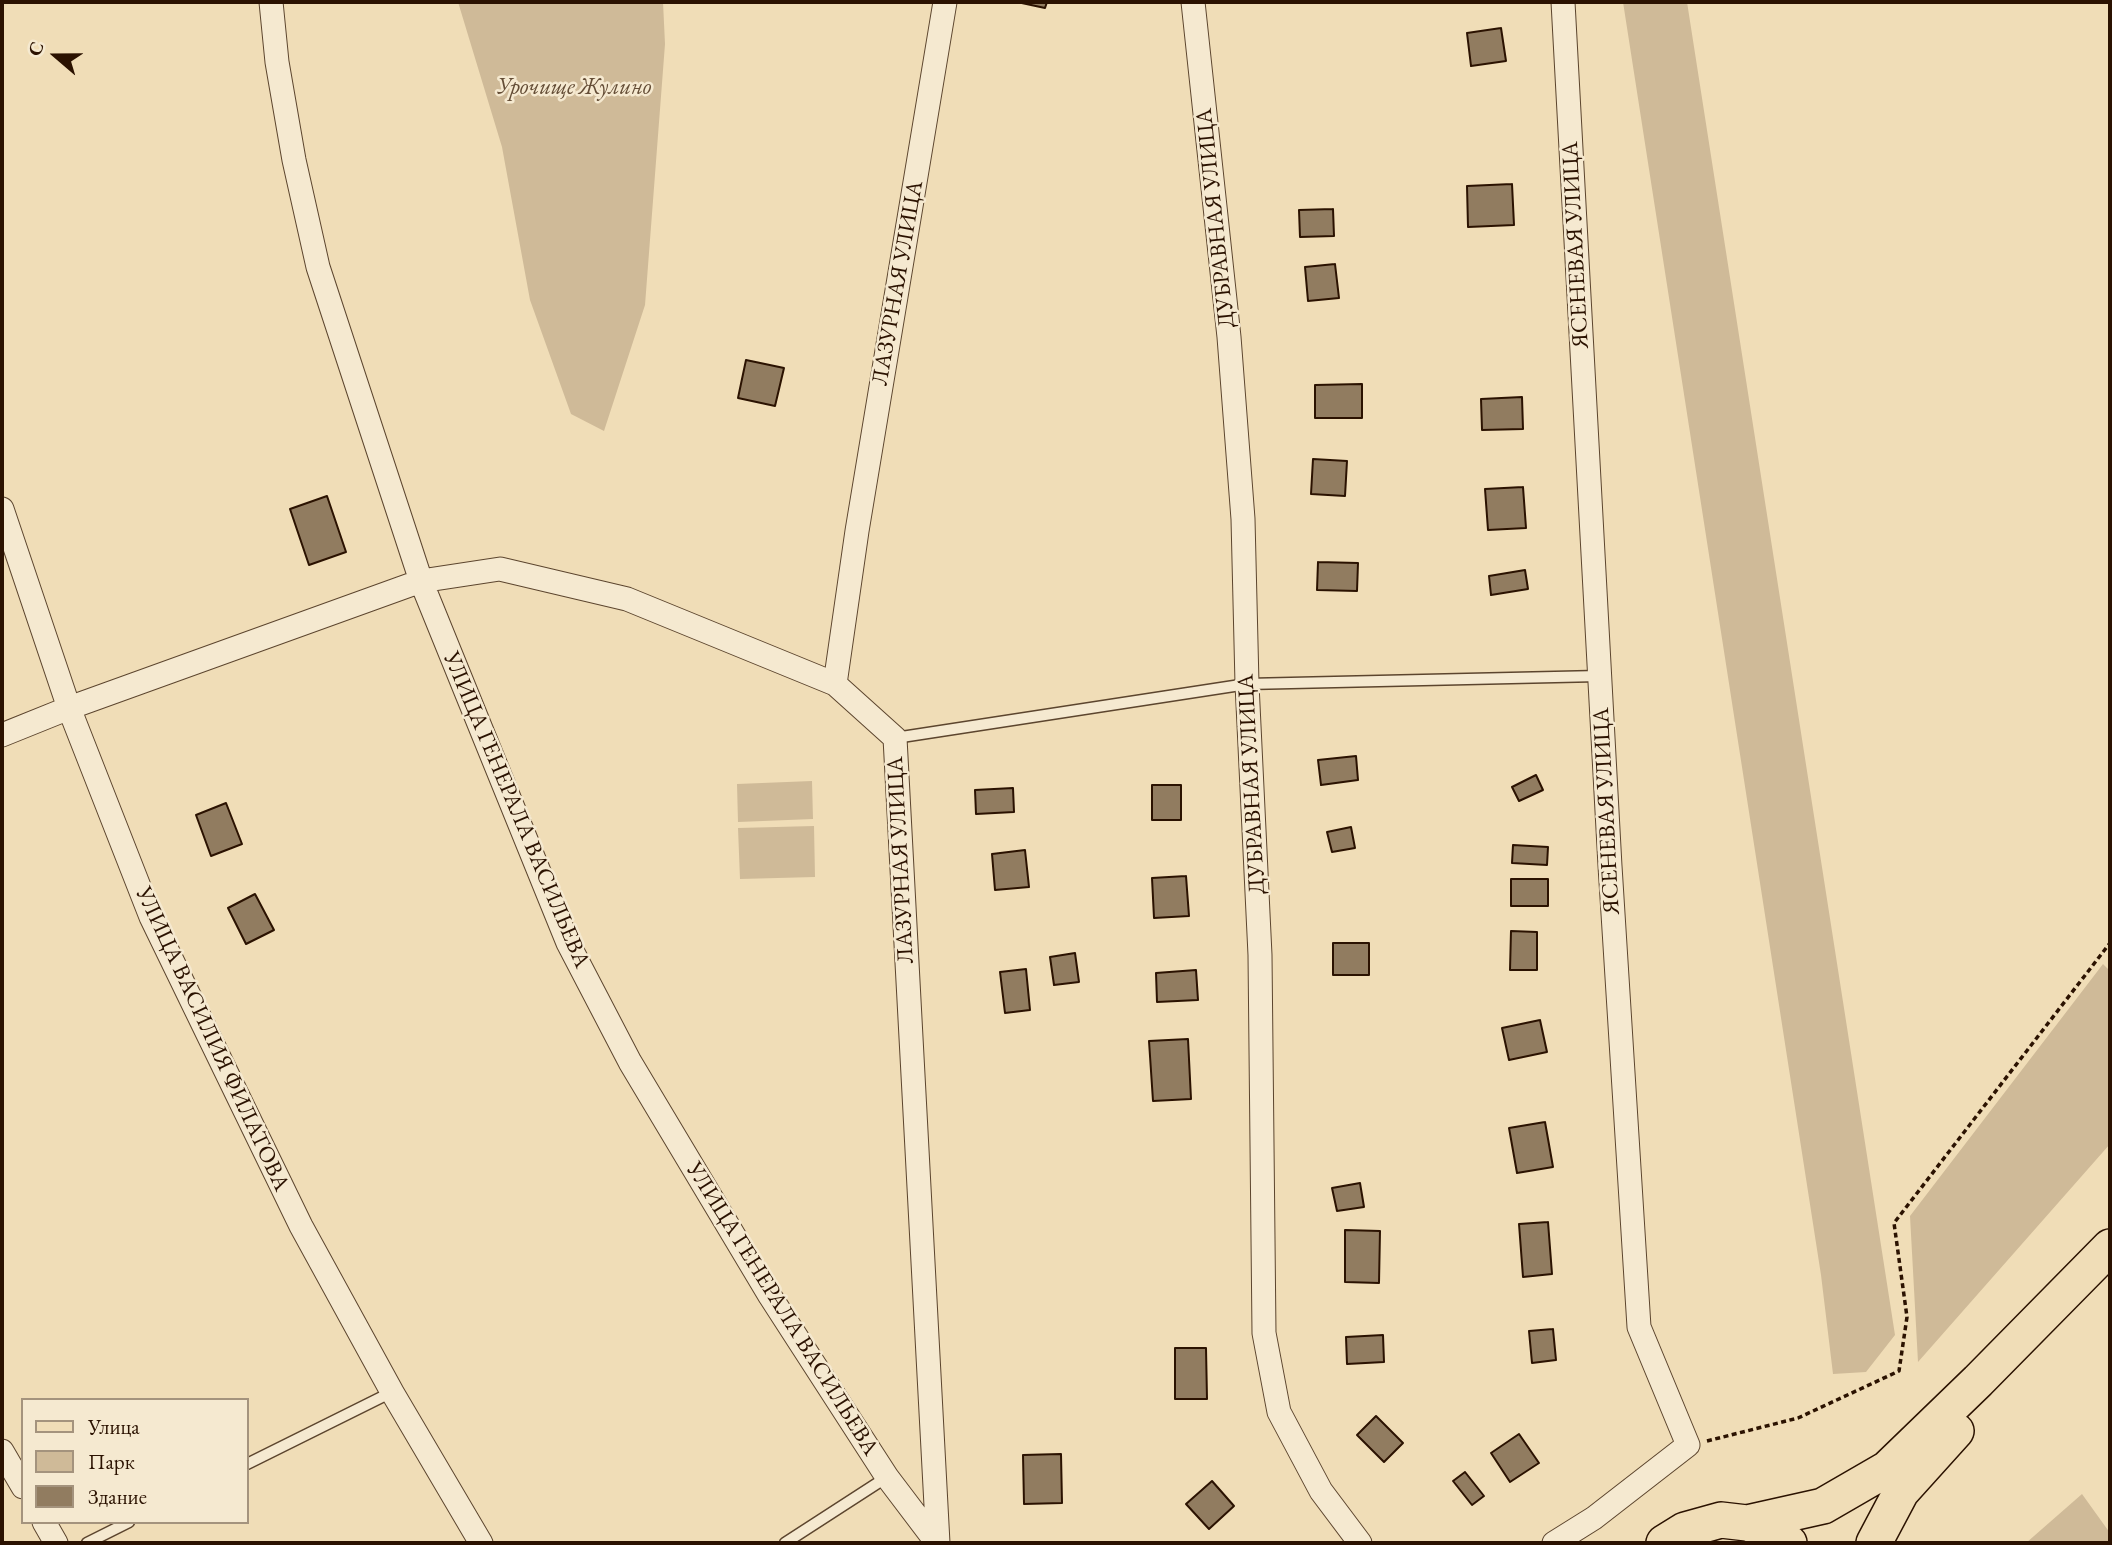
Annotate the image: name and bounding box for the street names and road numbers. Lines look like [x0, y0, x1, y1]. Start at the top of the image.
street label: ДУБРАВНАЯ УЛИЦА [1191, 107, 1241, 329]
street label: ЯСЕНЕВАЯ УЛИЦА [1557, 141, 1595, 349]
street label: ЛАЗУРНАЯ УЛИЦА [866, 179, 930, 387]
street label: УЛИЦА ГЕНЕРАЛА ВАСИЛЬЕВА [437, 648, 595, 972]
street label: ДУБРАВНАЯ УЛИЦА [1232, 673, 1272, 895]
street label: ЯСЕНЕВАЯ УЛИЦА [1588, 707, 1626, 915]
street label: ЛАЗУРНАЯ УЛИЦА [882, 756, 920, 964]
street label: УЛИЦА ВАСИЛИЯ ФИЛАТОВА [129, 882, 295, 1196]
street label: УЛИЦА ГЕНЕРАЛА ВАСИЛЬЕВА [680, 1157, 884, 1461]

